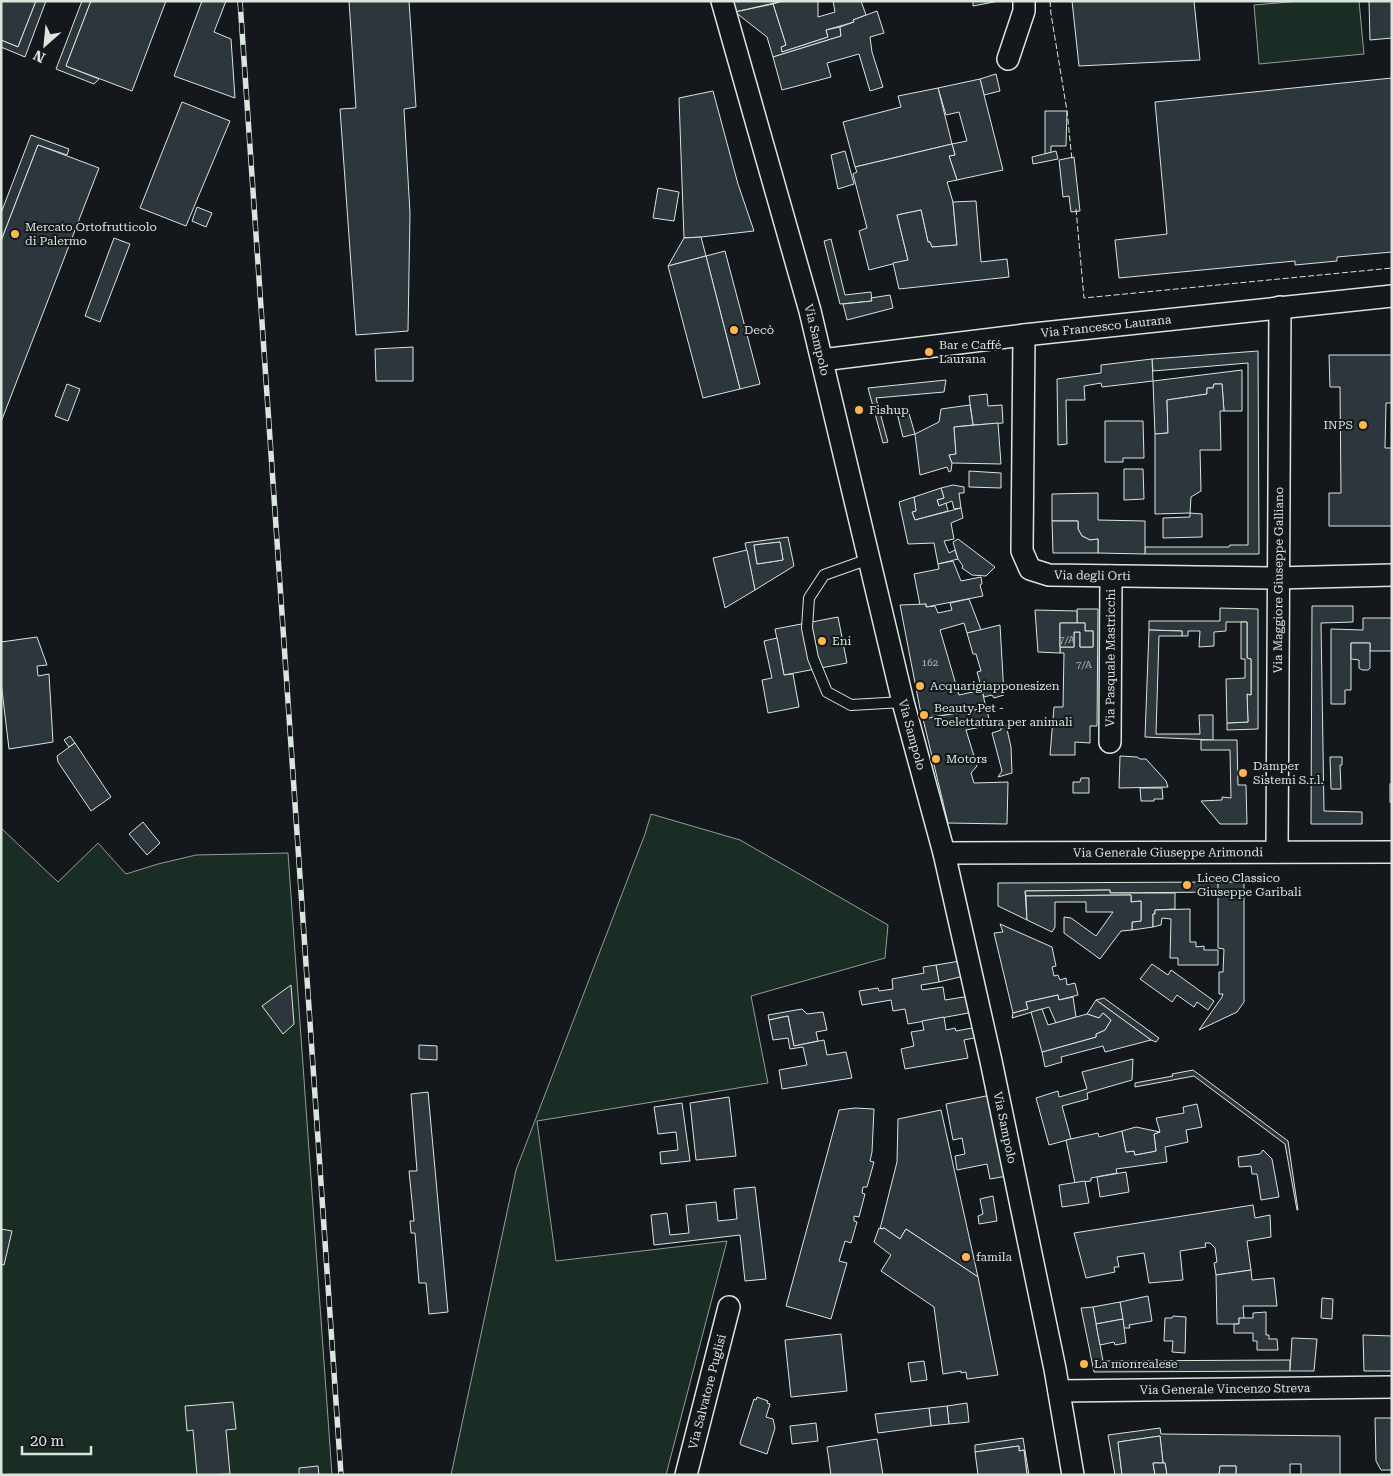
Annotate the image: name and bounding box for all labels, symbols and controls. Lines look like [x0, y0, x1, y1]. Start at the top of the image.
north arrow [20, 20, 70, 70]
text: N [30, 47, 48, 66]
place label: Mercato Ortofrutticolo di Palermo [25, 220, 157, 248]
marker: Mercato Ortofrutticolo di Palermo [9, 228, 21, 240]
street label: Via Sampolo [801, 303, 832, 377]
street label: Via Francesco Laurana [1040, 312, 1172, 340]
place label: Decò [744, 323, 774, 337]
marker: Decò [728, 324, 740, 336]
place label: Bar e Caffé Laurana [939, 338, 1002, 366]
marker: Bar e Caffé Laurana [923, 346, 935, 358]
place label: Fishup [869, 403, 909, 417]
marker: Fishup [853, 404, 865, 416]
place label: INPS [1324, 418, 1353, 432]
marker: INPS [1357, 419, 1369, 431]
street label: Via Maggiore Giuseppe Galliano [1271, 487, 1286, 673]
street label: Via degli Orti [1054, 568, 1131, 583]
street label: Via Pasquale Mastricchi [1103, 589, 1118, 727]
place label: Eni [832, 634, 851, 648]
house number: 7/A [1059, 634, 1075, 645]
marker: Eni [816, 635, 828, 647]
house number: 162 [922, 657, 939, 668]
house number: 7/A [1076, 659, 1092, 670]
place label: Acquarigiapponesizen [930, 679, 1060, 693]
marker: Acquarigiapponesizen [914, 680, 926, 692]
street label: Via Sampolo [896, 698, 928, 772]
place label: Beauty Pet - Toelettatura per animali [934, 701, 1073, 729]
marker: Beauty Pet - Toelettatura per animali [918, 709, 930, 721]
place label: Motors [946, 752, 987, 766]
marker: Motors [930, 753, 942, 765]
place label: Damper Sistemi S.r.l. [1253, 759, 1323, 787]
marker: Damper Sistemi S.r.l. [1237, 767, 1249, 779]
street label: Via Generale Giuseppe Arimondi [1073, 845, 1263, 860]
place label: Liceo Classico Giuseppe Garibali [1197, 871, 1302, 899]
marker: Liceo Classico Giuseppe Garibali [1181, 879, 1193, 891]
street label: Via Sampolo [991, 1090, 1019, 1165]
place label: famila [976, 1250, 1012, 1264]
marker: famila [960, 1251, 972, 1263]
street label: Via Salvatore Puglisi [686, 1333, 729, 1451]
place label: La monrealese [1094, 1357, 1178, 1371]
marker: La monrealese [1078, 1358, 1090, 1370]
street label: Via Generale Vincenzo Streva [1140, 1381, 1311, 1397]
scale bar [22, 1424, 91, 1456]
text: 20 m [30, 1432, 65, 1450]

